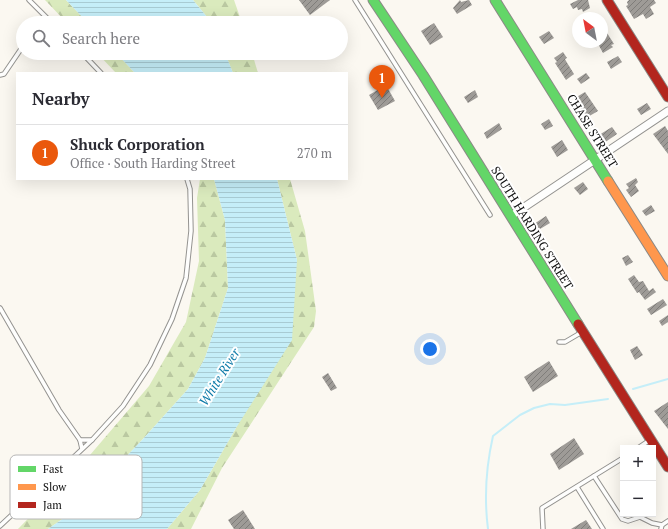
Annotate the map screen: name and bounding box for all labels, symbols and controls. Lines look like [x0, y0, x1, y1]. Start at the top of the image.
north arrow [572, 12, 608, 48]
search box [16, 16, 348, 60]
icon: search [30, 27, 52, 49]
text: Search here [62, 28, 140, 48]
pin: 1 [369, 65, 395, 98]
text: Nearby [32, 87, 90, 110]
street label: CHASE STREET [564, 91, 621, 171]
text: Shuck Corporation [70, 134, 205, 154]
text: 1 [41, 144, 49, 162]
text: 270 m [297, 144, 332, 162]
text: Office · South Harding Street [70, 154, 235, 172]
street label: SOUTH HARDING STREET [488, 163, 577, 293]
your location [420, 339, 440, 359]
water label: White River [194, 344, 244, 409]
map controls [620, 445, 656, 517]
button: + [620, 445, 656, 481]
legend [10, 455, 142, 519]
text: Fast [43, 462, 63, 476]
text: Slow [43, 480, 67, 494]
button: − [620, 481, 656, 517]
text: Jam [43, 498, 62, 512]

